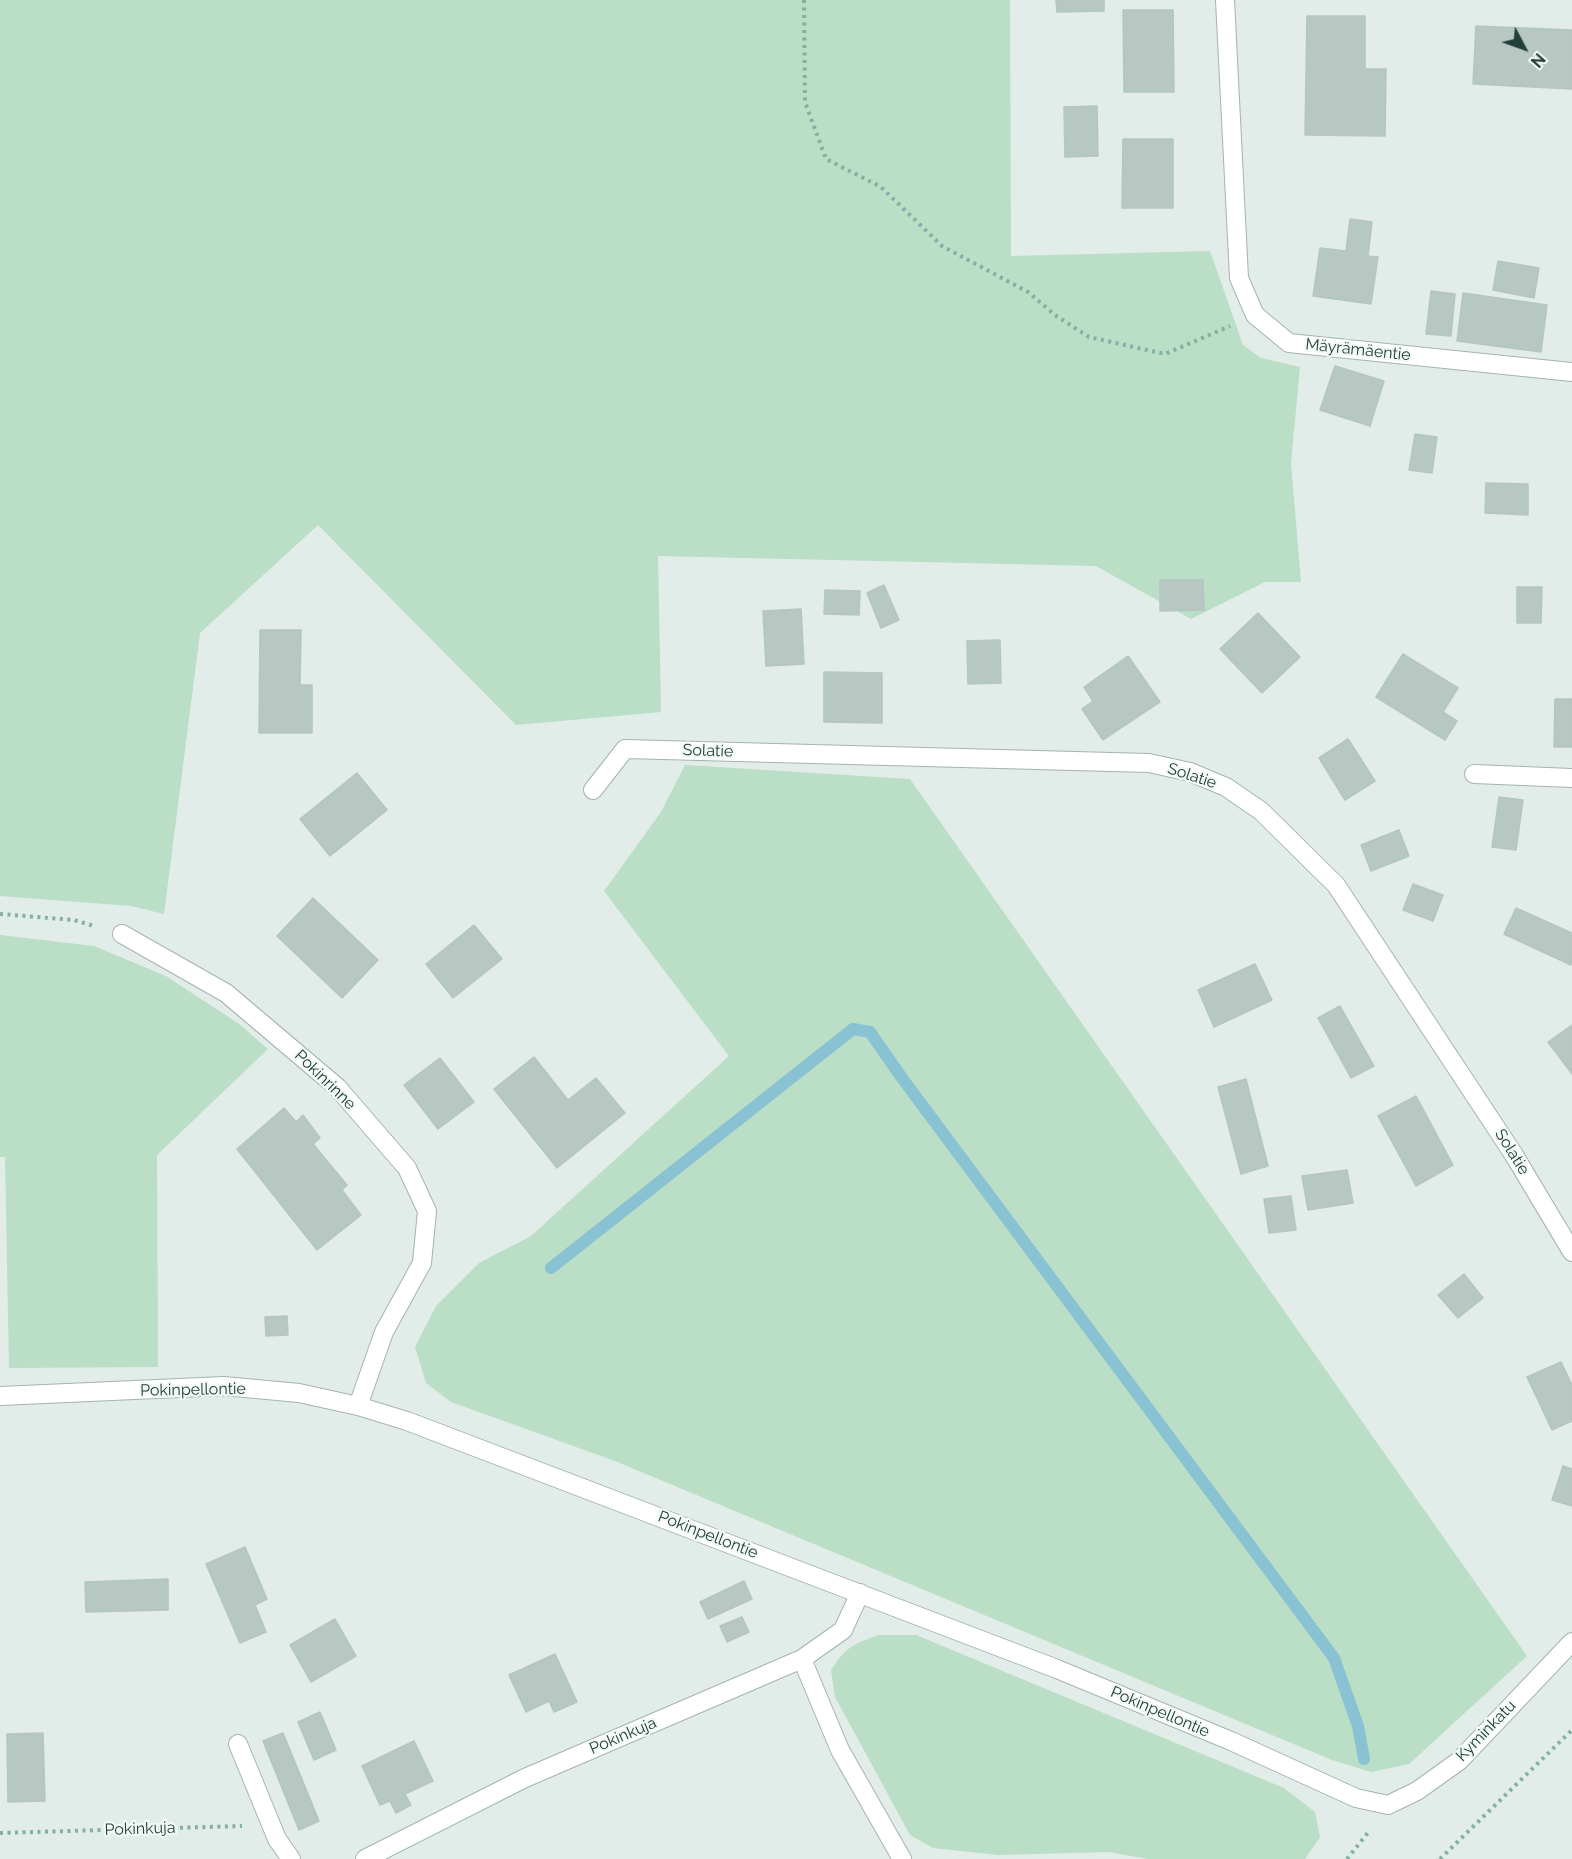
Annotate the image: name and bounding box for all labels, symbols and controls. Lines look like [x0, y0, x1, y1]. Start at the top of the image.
north arrow [1494, 18, 1554, 78]
text: N [1527, 49, 1549, 71]
street label: Mäyrämäentie [1304, 335, 1412, 365]
street label: Solatie [682, 741, 734, 761]
street label: Solatie [1165, 759, 1219, 793]
street label: Pokinrinne [290, 1046, 360, 1114]
street label: Solatie [1490, 1126, 1534, 1178]
street label: Pokinpellontie [140, 1379, 246, 1401]
street label: Pokinpellontie [655, 1507, 761, 1563]
street label: Pokinpellontie [1108, 1683, 1212, 1741]
street label: Kyminkatu [1452, 1696, 1520, 1766]
street label: Pokinkuja [587, 1713, 659, 1759]
street label: Pokinkuja [104, 1818, 176, 1840]

